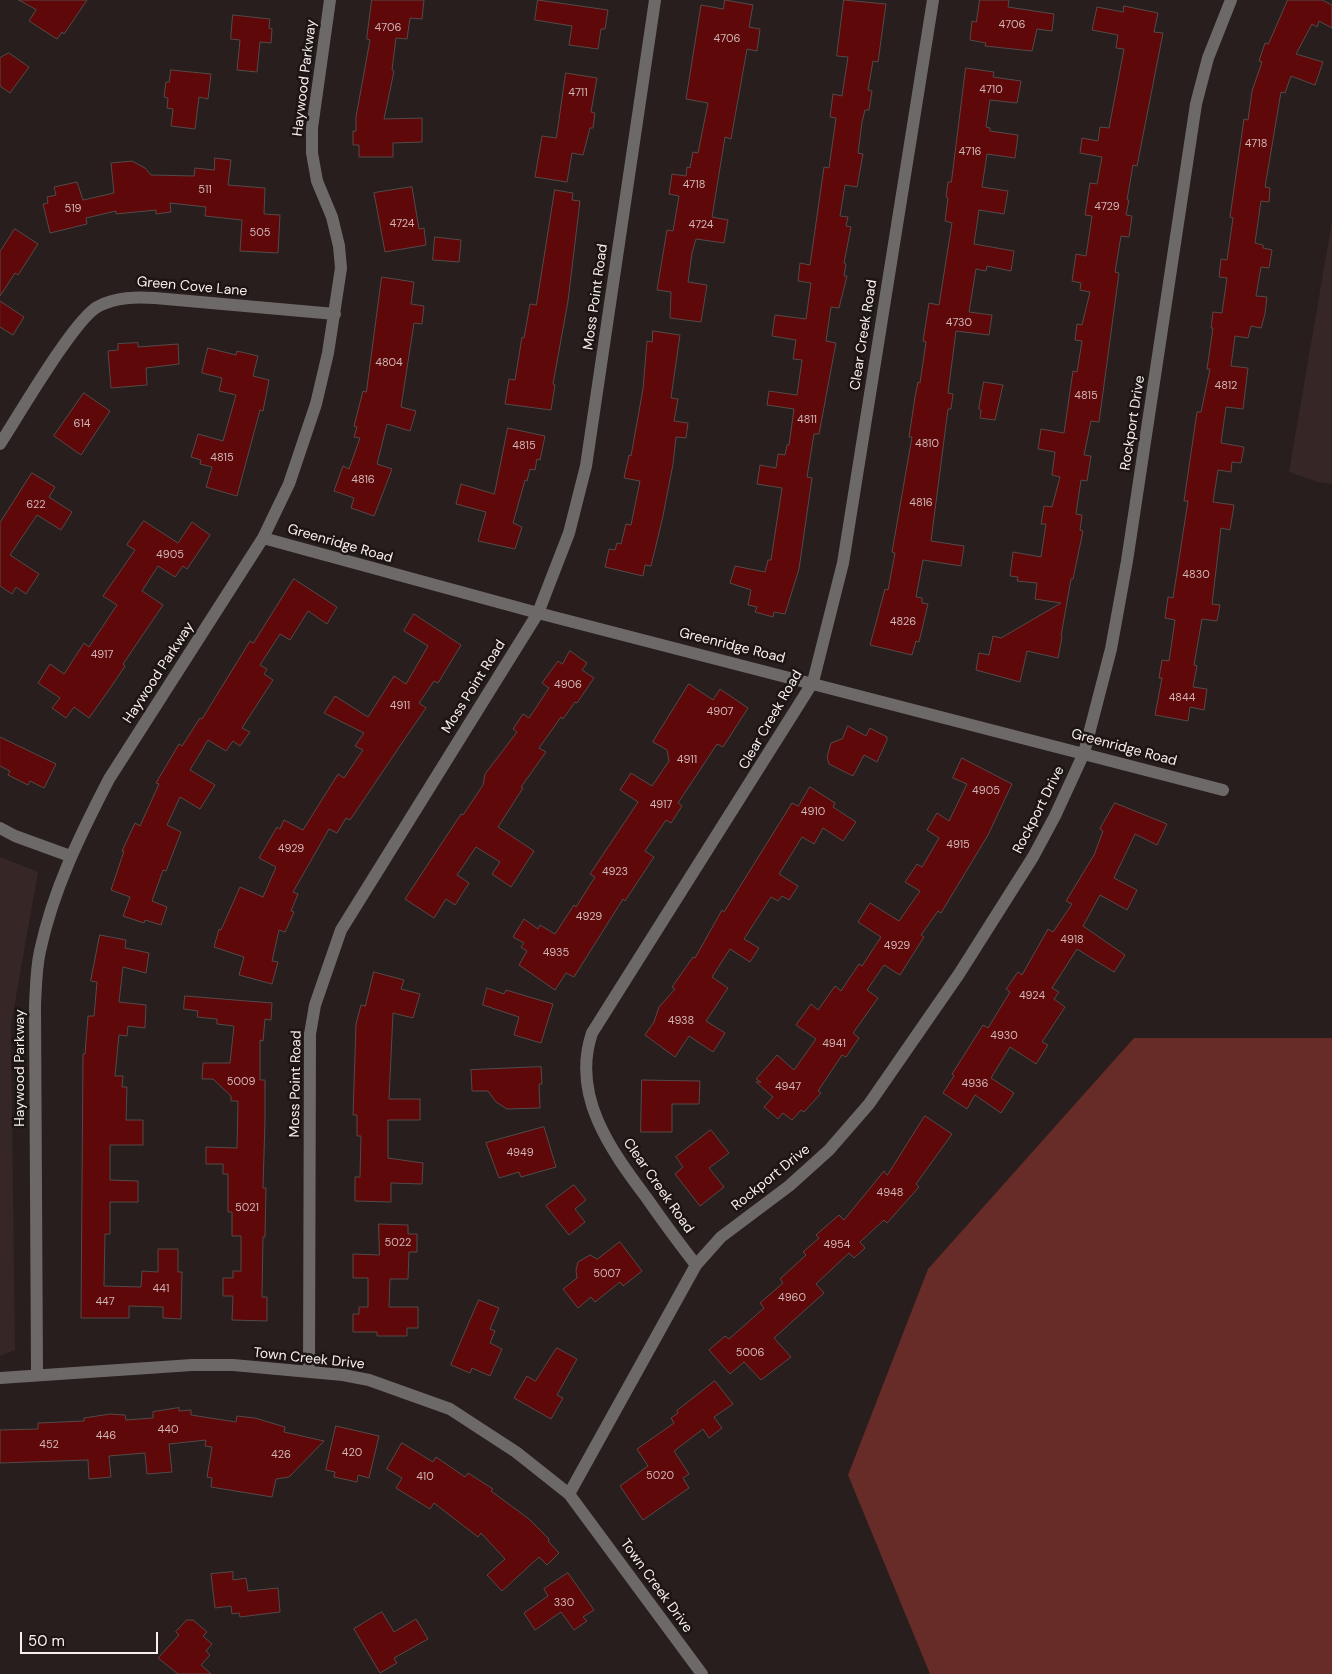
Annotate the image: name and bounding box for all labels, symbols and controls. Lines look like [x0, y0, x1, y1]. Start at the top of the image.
house number: 4706 [999, 18, 1025, 32]
street label: Haywood Parkway [290, 19, 320, 137]
house number: 4706 [375, 21, 401, 35]
house number: 4706 [714, 32, 740, 46]
house number: 4710 [979, 83, 1003, 97]
house number: 4711 [568, 86, 588, 100]
house number: 4718 [1245, 137, 1267, 151]
house number: 4716 [959, 145, 981, 159]
house number: 4718 [683, 178, 705, 192]
house number: 511 [198, 183, 212, 197]
house number: 4729 [1094, 200, 1120, 214]
house number: 519 [64, 202, 82, 216]
house number: 4724 [389, 217, 415, 231]
house number: 4724 [688, 218, 714, 232]
house number: 505 [250, 226, 270, 240]
street label: Moss Point Road [580, 243, 612, 351]
street label: Green Cove Lane [136, 274, 248, 300]
street label: Clear Creek Road [847, 278, 881, 392]
house number: 4730 [946, 316, 972, 330]
house number: 4804 [375, 356, 403, 370]
street label: Rockport Drive [1117, 374, 1149, 472]
house number: 4812 [1215, 379, 1237, 393]
house number: 4815 [1074, 389, 1098, 403]
house number: 4811 [797, 413, 817, 427]
house number: 614 [73, 417, 91, 431]
house number: 4810 [915, 437, 939, 451]
house number: 4815 [512, 439, 536, 453]
house number: 4815 [210, 451, 234, 465]
house number: 4816 [351, 473, 375, 487]
house number: 4816 [909, 496, 933, 510]
house number: 622 [26, 498, 46, 512]
street label: Greenridge Road [285, 521, 395, 567]
house number: 4905 [156, 548, 184, 562]
house number: 4830 [1182, 568, 1210, 582]
house number: 4826 [890, 615, 916, 629]
street label: Haywood Parkway [120, 619, 198, 727]
street label: Greenridge Road [677, 625, 787, 667]
street label: Moss Point Road [439, 637, 509, 737]
house number: 4917 [91, 648, 113, 662]
street label: Clear Creek Road [736, 667, 806, 773]
house number: 4906 [554, 678, 582, 692]
house number: 4844 [1169, 691, 1195, 705]
house number: 4911 [390, 699, 410, 713]
house number: 4907 [707, 705, 733, 719]
street label: Greenridge Road [1069, 726, 1179, 770]
house number: 4911 [677, 753, 697, 767]
street label: Rockport Drive [1010, 763, 1068, 857]
house number: 4905 [972, 784, 1000, 798]
house number: 4917 [650, 798, 672, 812]
house number: 4910 [801, 805, 825, 819]
house number: 4915 [946, 838, 970, 852]
house number: 4929 [278, 842, 304, 856]
house number: 4923 [602, 865, 628, 879]
house number: 4929 [576, 910, 602, 924]
house number: 4918 [1060, 933, 1084, 947]
house number: 4929 [884, 939, 910, 953]
house number: 4935 [543, 946, 569, 960]
house number: 4924 [1019, 989, 1045, 1003]
street label: Haywood Parkway [12, 1009, 28, 1127]
house number: 4938 [668, 1014, 694, 1028]
house number: 4930 [990, 1029, 1018, 1043]
street label: Moss Point Road [287, 1030, 305, 1138]
house number: 4941 [822, 1037, 846, 1051]
house number: 5009 [227, 1075, 255, 1089]
house number: 4936 [962, 1077, 988, 1091]
house number: 4947 [775, 1080, 801, 1094]
street label: Clear Creek Road [619, 1135, 697, 1237]
street label: Rockport Drive [728, 1141, 814, 1215]
house number: 4949 [506, 1146, 534, 1160]
house number: 4948 [877, 1186, 903, 1200]
house number: 5021 [235, 1201, 259, 1215]
house number: 5022 [385, 1236, 411, 1250]
house number: 4954 [824, 1238, 850, 1252]
house number: 5007 [593, 1267, 621, 1281]
house number: 441 [153, 1282, 169, 1296]
house number: 4960 [778, 1291, 806, 1305]
house number: 447 [95, 1295, 115, 1309]
street label: Town Creek Drive [252, 1345, 366, 1373]
house number: 5006 [736, 1346, 764, 1360]
house number: 440 [158, 1423, 178, 1437]
house number: 446 [96, 1429, 116, 1443]
house number: 452 [39, 1438, 59, 1452]
house number: 420 [342, 1446, 362, 1460]
house number: 426 [271, 1448, 291, 1462]
house number: 5020 [646, 1469, 674, 1483]
house number: 410 [416, 1470, 434, 1484]
street label: Town Creek Drive [616, 1536, 696, 1636]
house number: 330 [554, 1596, 574, 1610]
scale bar [22, 1622, 160, 1654]
text: 50 m [28, 1631, 65, 1651]

